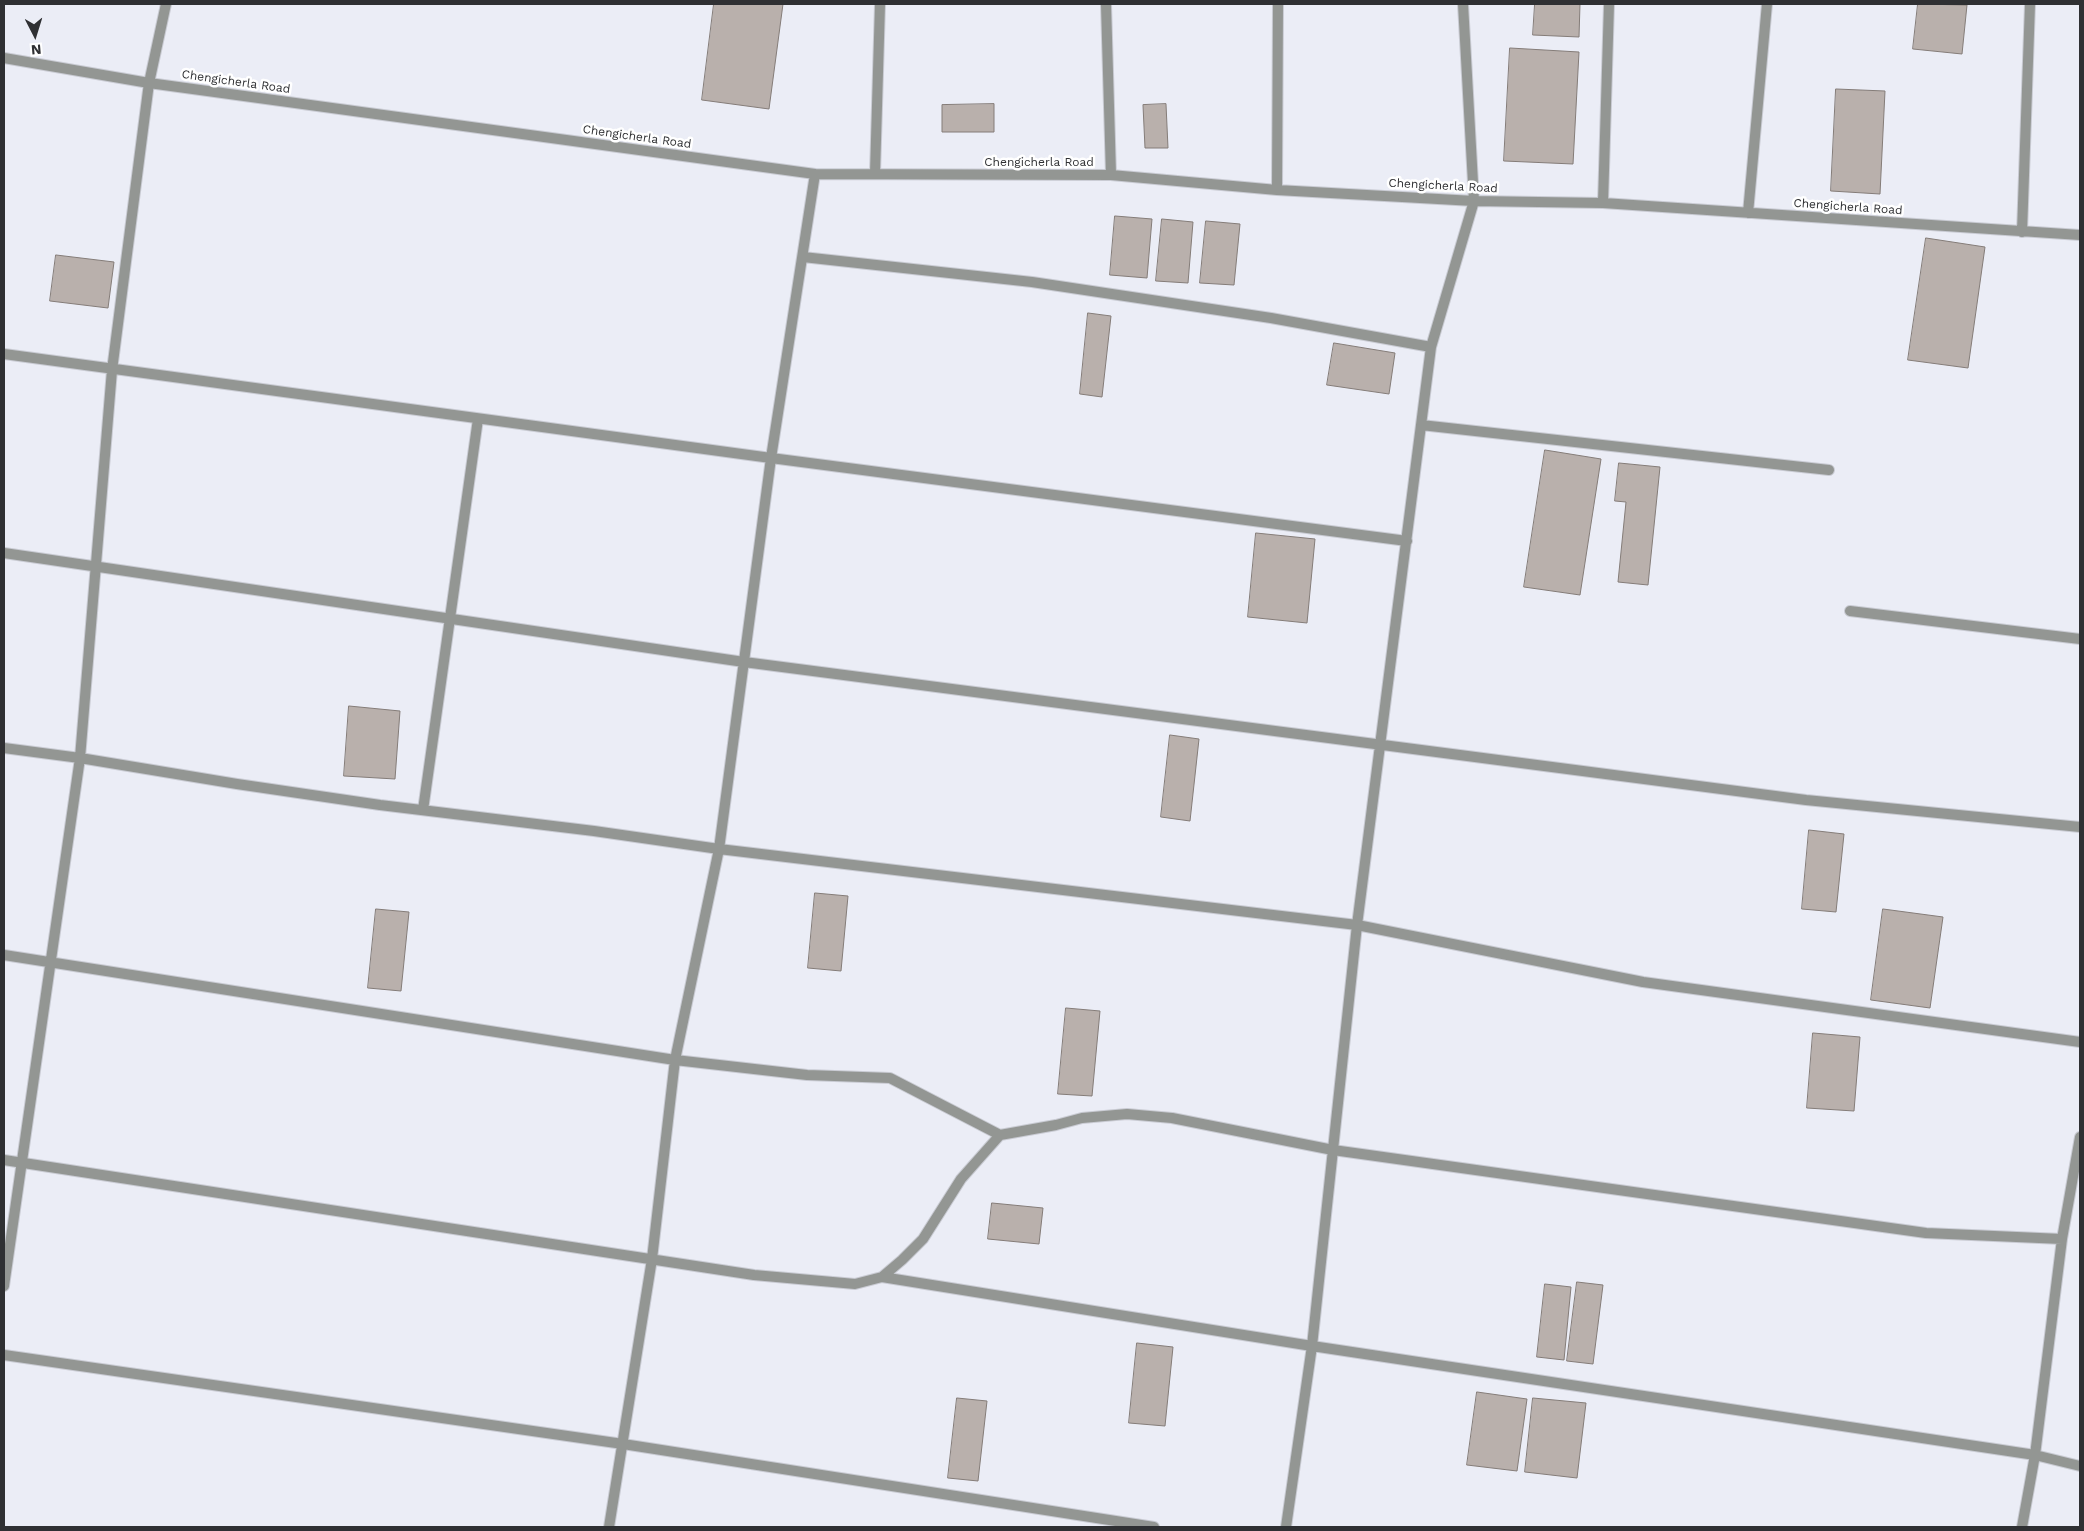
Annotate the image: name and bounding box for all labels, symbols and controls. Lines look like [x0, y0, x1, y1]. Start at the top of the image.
north arrow [10, 10, 60, 60]
text: N [30, 42, 42, 58]
street label: Chengicherla Road [181, 67, 291, 97]
street label: Chengicherla Road [582, 122, 692, 152]
street label: Chengicherla Road [984, 155, 1094, 169]
street label: Chengicherla Road [1388, 176, 1498, 196]
street label: Chengicherla Road [1793, 196, 1903, 218]

